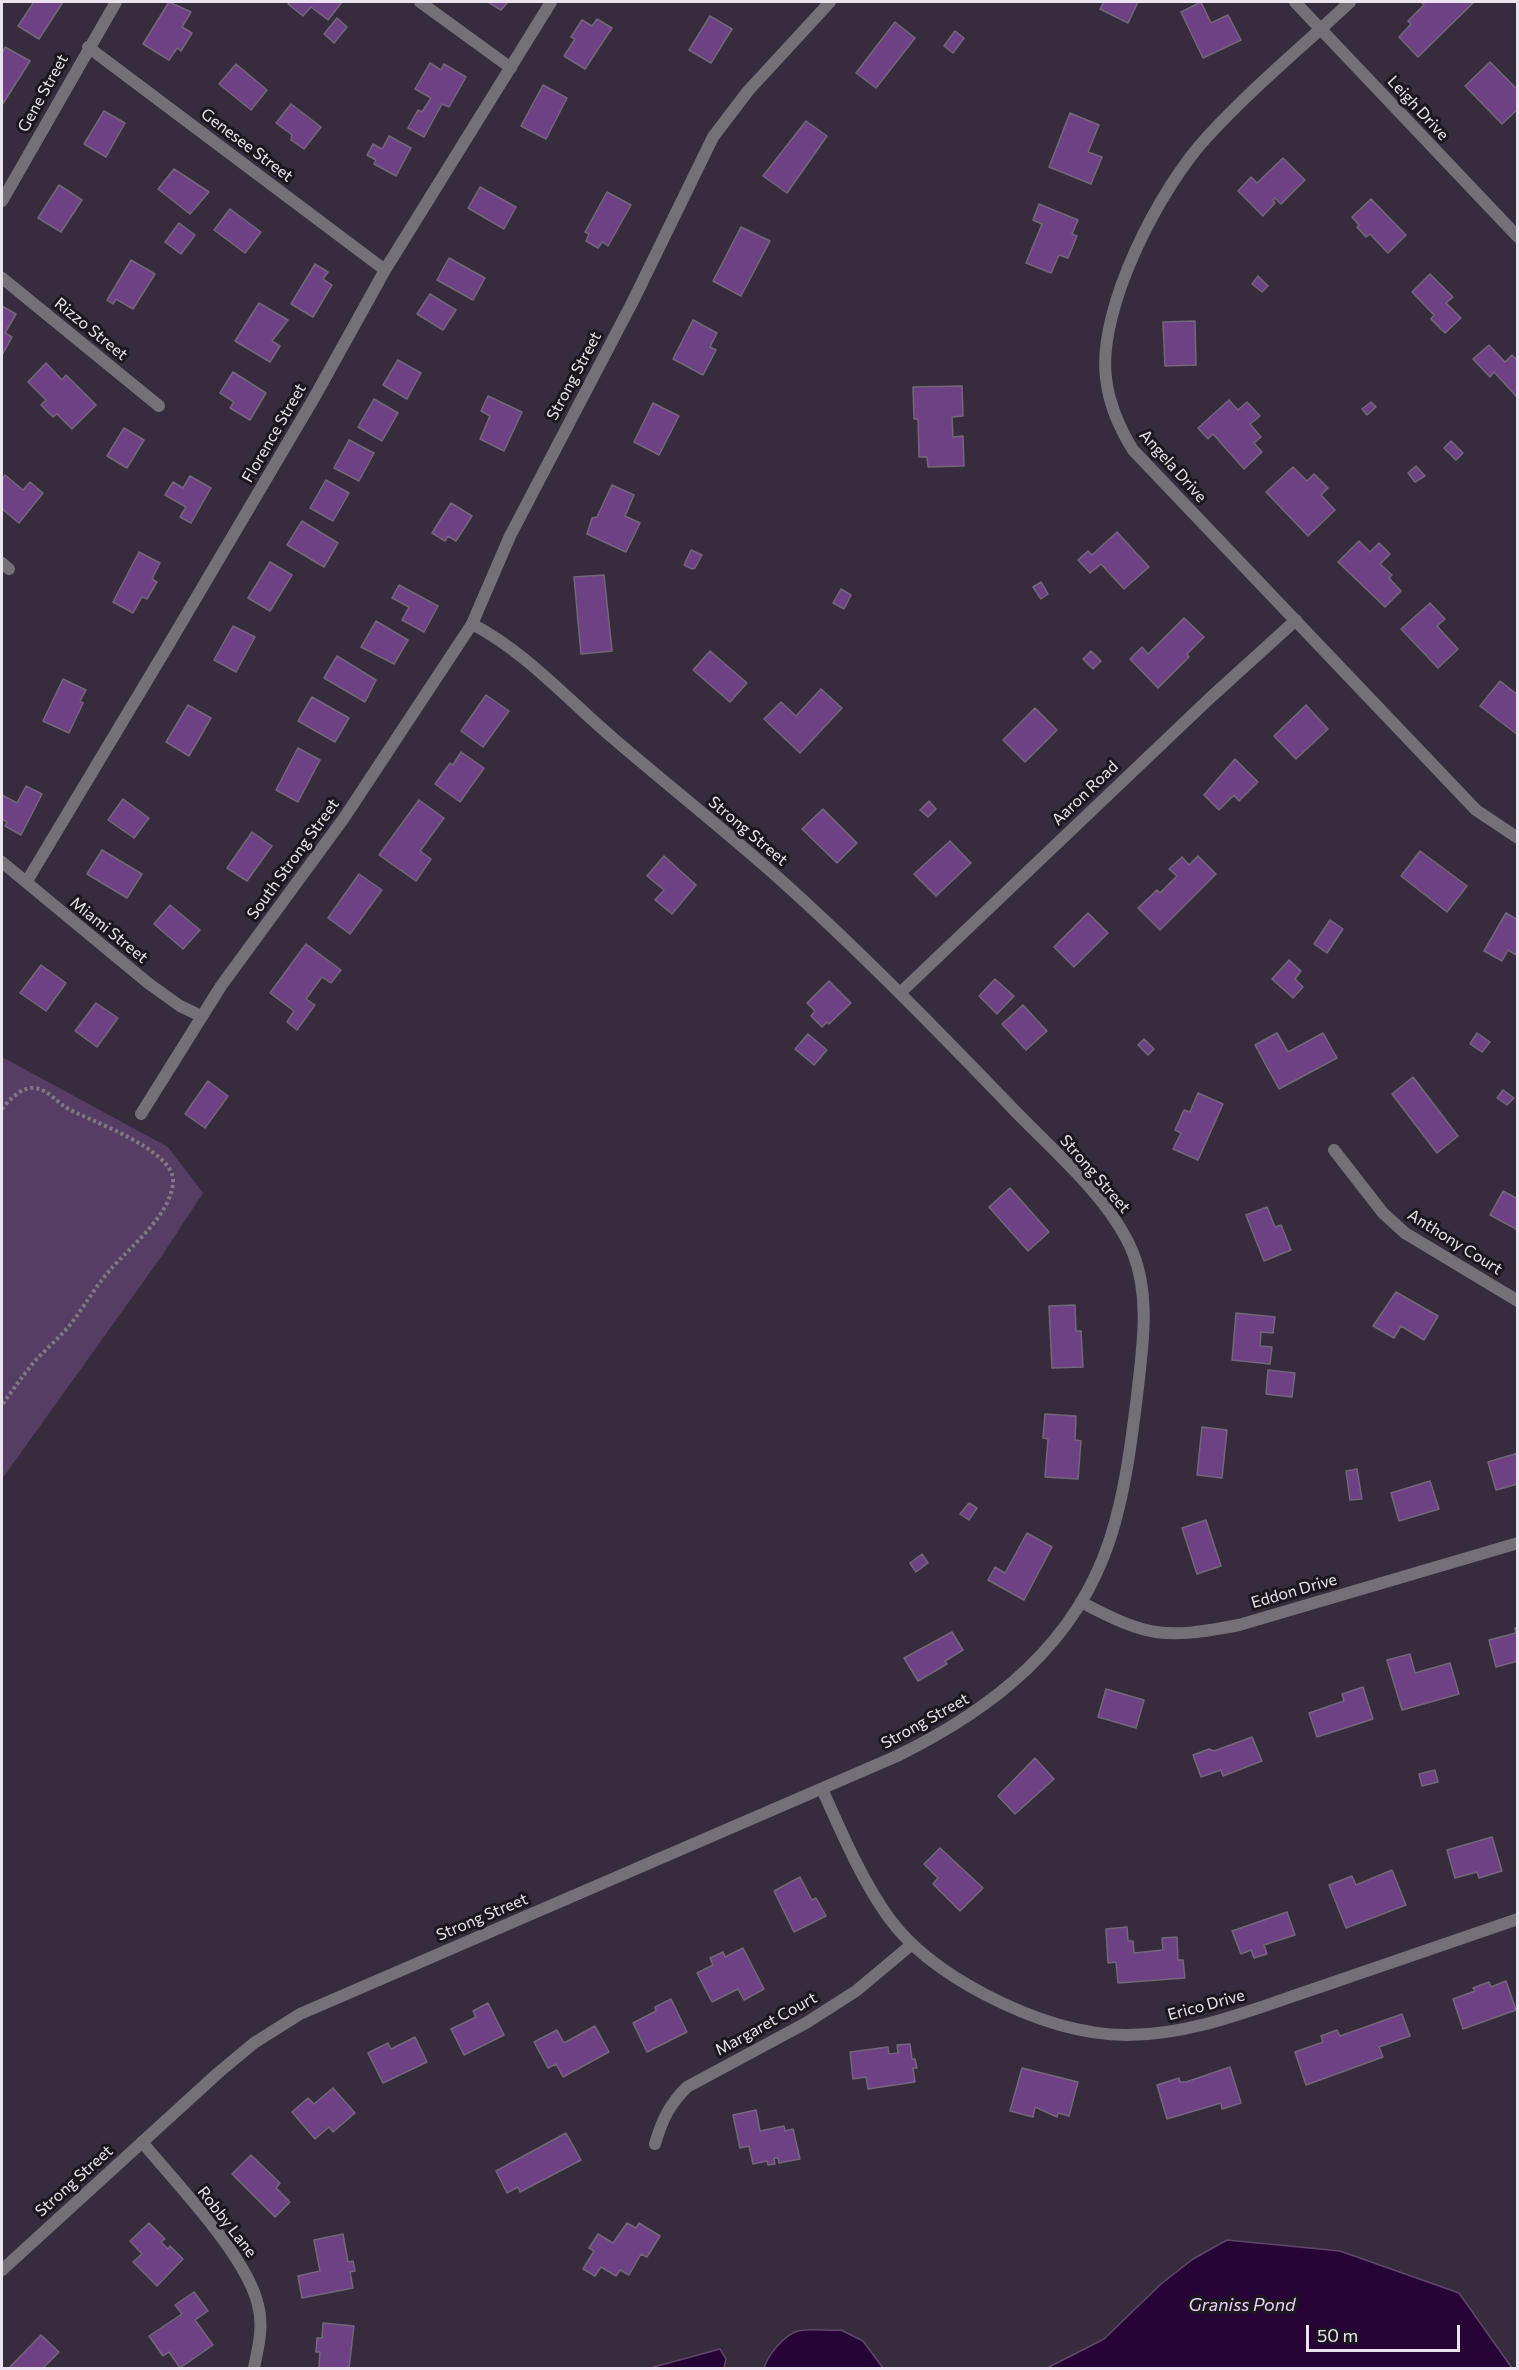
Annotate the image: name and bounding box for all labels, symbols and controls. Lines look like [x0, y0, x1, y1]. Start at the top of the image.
street label: Gene Street [14, 51, 72, 135]
street label: Leigh Drive [1383, 72, 1453, 144]
street label: Genesee Street [197, 104, 297, 186]
street label: Rizzo Street [51, 294, 131, 364]
street label: Strong Street [543, 328, 605, 424]
street label: Florence Street [238, 380, 310, 486]
street label: Angela Drive [1135, 426, 1211, 506]
street label: Aaron Road [1048, 757, 1122, 829]
street label: Strong Street [704, 792, 792, 870]
street label: South Strong Street [243, 795, 343, 923]
street label: Miami Street [66, 893, 152, 967]
street label: Strong Street [1056, 1131, 1134, 1217]
street label: Anthony Court [1404, 1205, 1506, 1279]
street label: Eddon Drive [1249, 1570, 1339, 1612]
street label: Strong Street [878, 1689, 972, 1753]
street label: Strong Street [433, 1889, 531, 1945]
street label: Erico Drive [1165, 1985, 1247, 2025]
street label: Margaret Court [712, 1988, 820, 2060]
street label: Strong Street [31, 2141, 117, 2221]
street label: Robby Lane [193, 2183, 261, 2261]
water label: Graniss Pond [1189, 2294, 1295, 2316]
scale bar [1309, 2313, 1464, 2351]
text: 50 m [1317, 2324, 1358, 2346]

